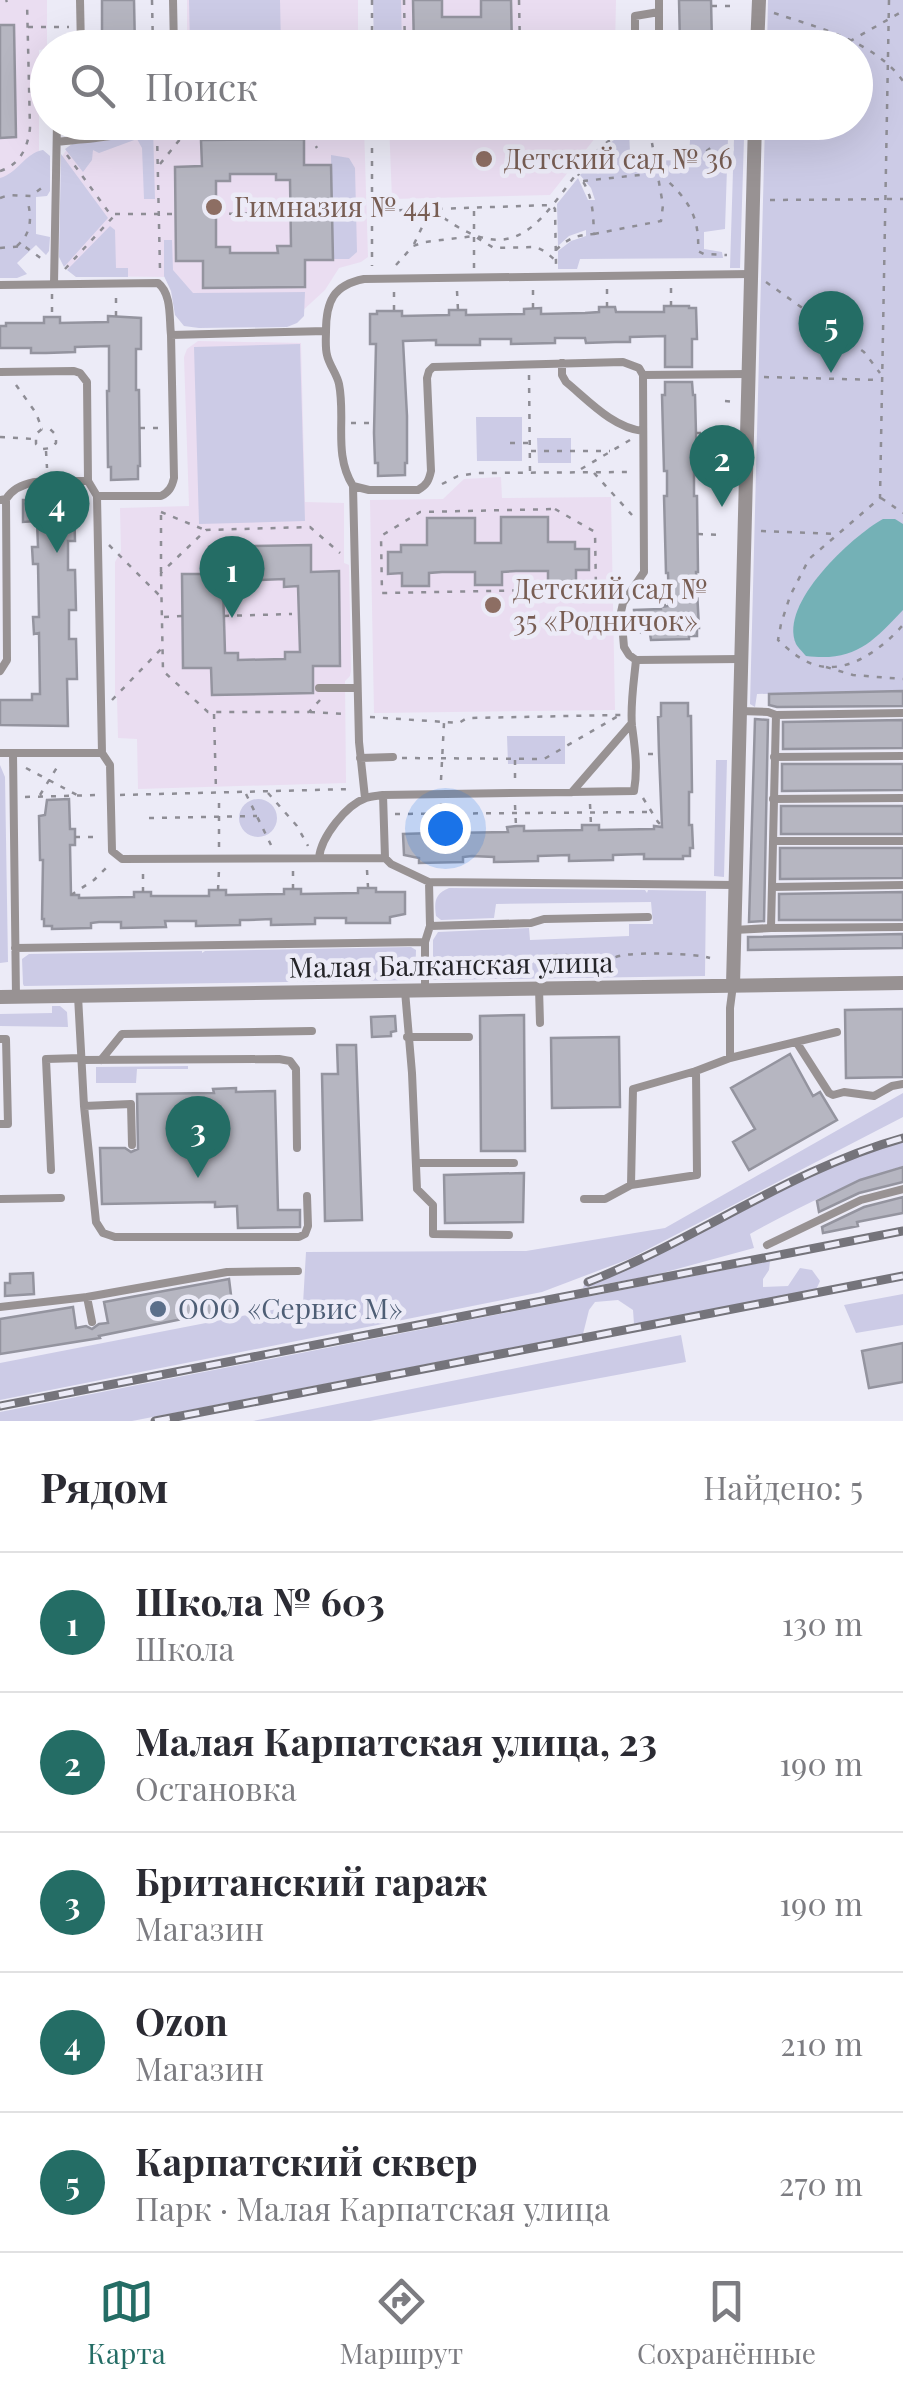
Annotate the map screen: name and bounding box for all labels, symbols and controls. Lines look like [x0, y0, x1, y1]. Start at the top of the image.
search box [30, 30, 873, 140]
icon: search [65, 58, 120, 113]
text: Поиск [145, 60, 258, 111]
place label: Детский сад № 36 [504, 139, 733, 176]
marker: Детский сад № 36 [473, 148, 495, 170]
place label: Гимназия № 441 [234, 187, 441, 224]
marker: Гимназия № 441 [203, 196, 225, 218]
pin: 5 [798, 290, 864, 373]
pin: 2 [690, 424, 754, 507]
pin: 4 [24, 470, 90, 553]
pin: 1 [200, 536, 264, 618]
place label: Детский сад № 35 «Родничок» [513, 569, 708, 638]
marker: Детский сад № 35 «Родничок» [482, 594, 504, 616]
your location [420, 803, 471, 854]
street label: Малая Балканская улица [288, 942, 614, 985]
pin: 3 [166, 1096, 230, 1178]
place label: ООО «Сервис М» [178, 1289, 403, 1326]
marker: ООО «Сервис М» [147, 1298, 169, 1320]
text: Рядом [40, 1458, 168, 1514]
text: Найдено: 5 [703, 1465, 863, 1508]
text: Школа № 603 [135, 1575, 385, 1626]
text: 1 [66, 1601, 79, 1644]
text: 130 m [782, 1601, 863, 1644]
text: Школа [135, 1626, 234, 1669]
text: Малая Карпатская улица, 23 [135, 1715, 657, 1766]
text: 2 [64, 1741, 81, 1784]
text: 190 m [779, 1741, 863, 1784]
text: Остановка [135, 1766, 297, 1809]
text: Британский гараж [135, 1855, 488, 1906]
text: 3 [65, 1881, 80, 1924]
text: 190 m [779, 1881, 863, 1924]
text: Магазин [135, 1906, 264, 1949]
text: Ozon [135, 1995, 228, 2046]
text: 4 [64, 2021, 81, 2064]
text: 210 m [780, 2021, 863, 2064]
text: Магазин [135, 2046, 264, 2089]
text: Карпатский сквер [135, 2135, 478, 2186]
text: 5 [65, 2161, 80, 2204]
text: 270 m [779, 2161, 863, 2204]
text: Парк · Малая Карпатская улица [135, 2186, 610, 2229]
tab: Карта [87, 2274, 166, 2371]
tab: Маршрут [340, 2274, 463, 2371]
tab: Сохранённые [637, 2274, 816, 2371]

